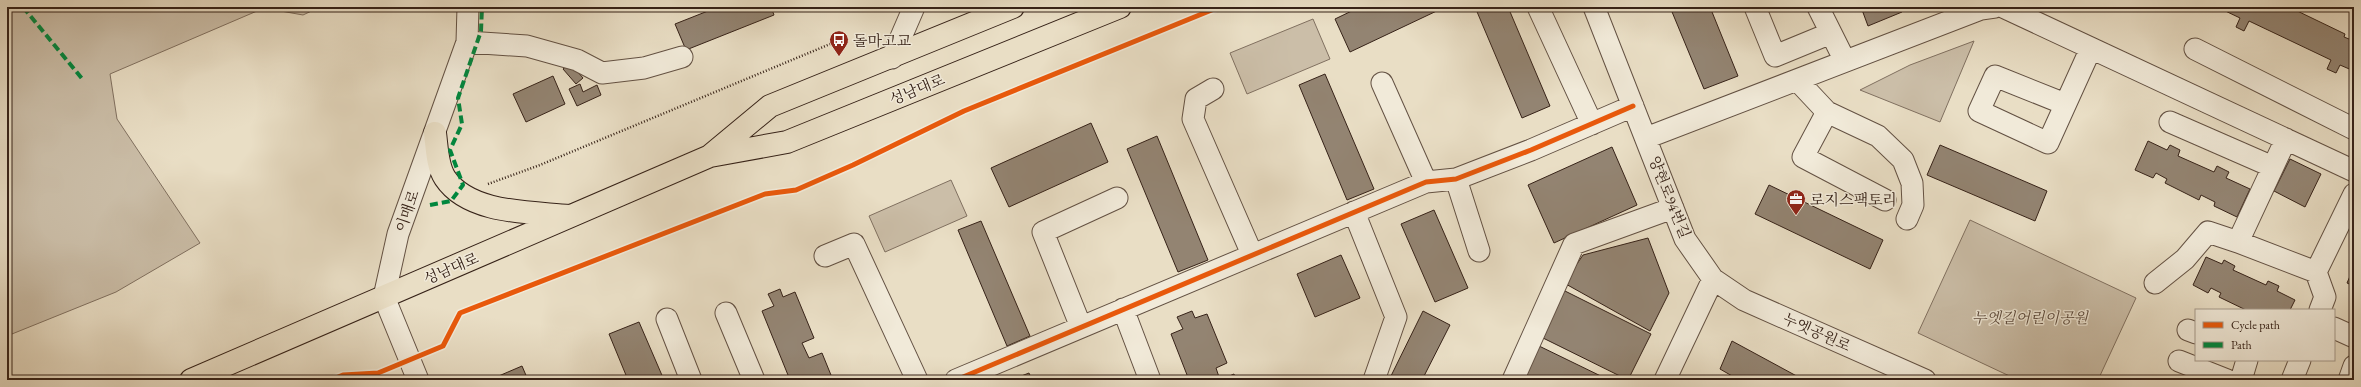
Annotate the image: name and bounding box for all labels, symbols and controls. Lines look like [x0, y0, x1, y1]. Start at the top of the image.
bus stop icon: 돌마고교 [828, 29, 850, 57]
place label: 돌마고교 [853, 31, 911, 50]
street label: 성남대로 [887, 69, 948, 109]
street label: 양현로94번길 [1645, 153, 1695, 241]
street label: 이매로 [391, 187, 423, 235]
office icon: 로지스팩토리 [1785, 188, 1807, 216]
place label: 로지스팩토리 [1810, 190, 1897, 209]
street label: 성남대로 [421, 248, 482, 288]
park label: 누엣길어린이공원 [1972, 308, 2089, 327]
street label: 누엣공원로 [1780, 309, 1854, 356]
legend [2195, 309, 2335, 361]
text: Cycle path [2231, 317, 2280, 333]
text: Path [2231, 337, 2252, 353]

